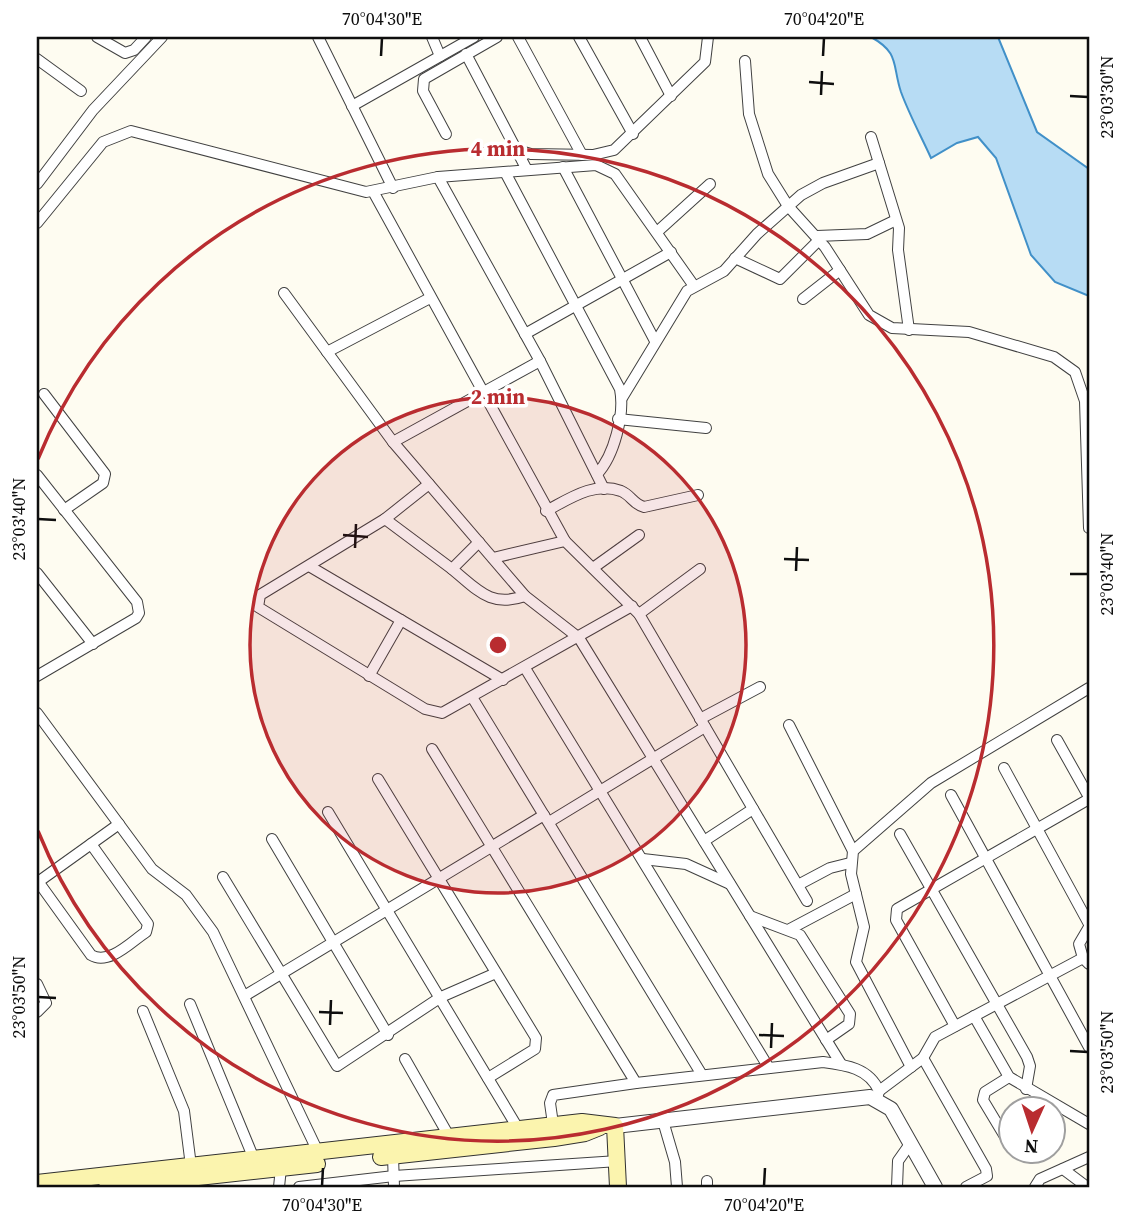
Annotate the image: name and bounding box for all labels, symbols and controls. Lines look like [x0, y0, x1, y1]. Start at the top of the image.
text: 70°04'30"E [342, 6, 422, 31]
text: 70°04'20"E [784, 6, 864, 31]
text: 23°03'30"N [1094, 56, 1119, 138]
text: 4 min [471, 134, 525, 163]
text: 2 min [471, 382, 525, 411]
text: 23°03'40"N [6, 478, 31, 560]
text: 23°03'40"N [1094, 533, 1119, 615]
centre of rings [486, 633, 510, 657]
text: 23°03'50"N [6, 956, 31, 1038]
text: 23°03'50"N [1094, 1011, 1119, 1093]
north arrow [996, 1094, 1066, 1164]
text: N [1023, 1134, 1039, 1160]
text: 70°04'30"E [282, 1192, 362, 1217]
text: 70°04'20"E [724, 1192, 804, 1217]

